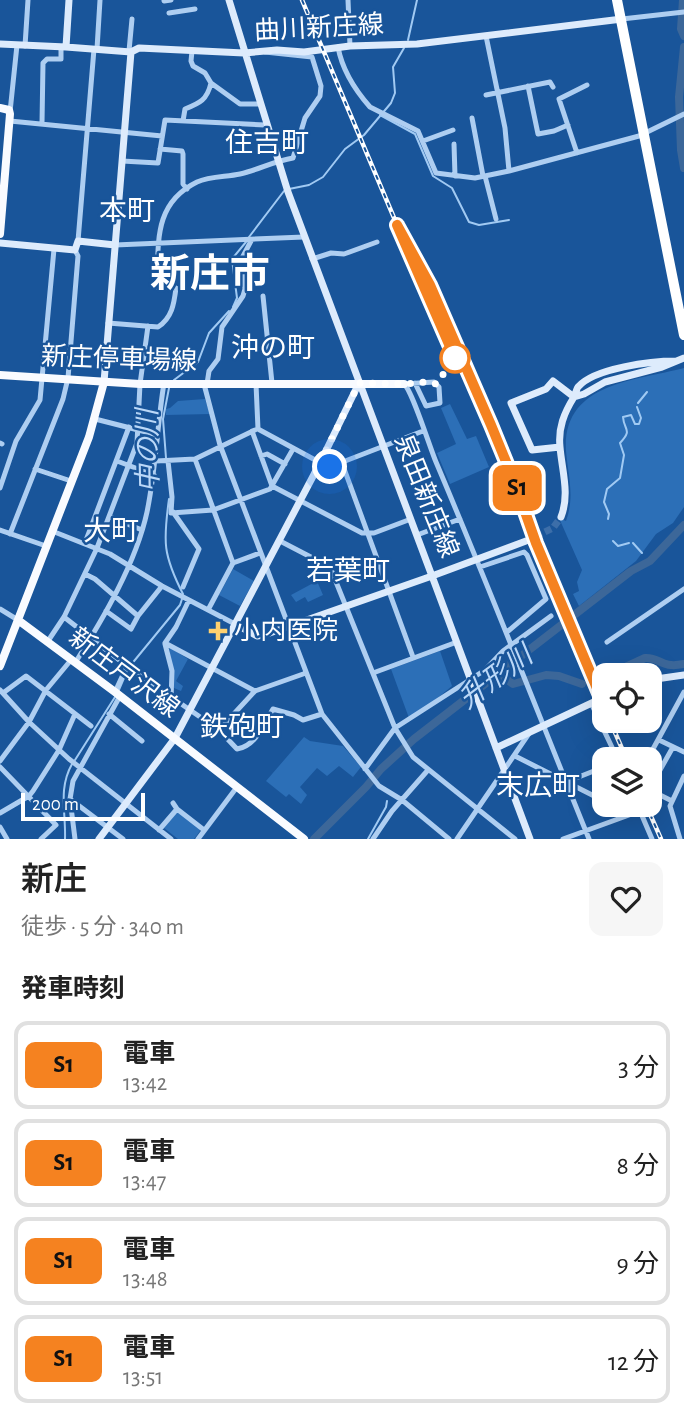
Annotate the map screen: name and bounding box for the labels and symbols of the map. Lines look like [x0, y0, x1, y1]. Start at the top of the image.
street label: 曲川新庄線 [253, 11, 385, 44]
district label: 住吉町 [225, 128, 309, 158]
district label: 本町 [99, 196, 155, 226]
district label: 新庄市 [150, 252, 270, 295]
district label: 沖の町 [231, 333, 315, 363]
street label: 新庄停車場線 [41, 341, 197, 375]
unlabelled marker [440, 343, 470, 373]
water label: 中の川 [132, 406, 164, 493]
street label: 泉田新庄線 [390, 430, 463, 561]
your location [312, 449, 347, 484]
line badge: S1 [486, 465, 548, 511]
district label: 大町 [83, 516, 139, 546]
district label: 若葉町 [306, 556, 390, 586]
place label: 小内医院 [234, 617, 338, 644]
marker: 小内医院 [208, 621, 228, 641]
street label: 新庄戸沢線 [64, 623, 184, 723]
water label: 升形川 [453, 638, 540, 714]
district label: 鉄砲町 [200, 712, 284, 742]
district label: 末広町 [496, 771, 580, 801]
scale bar [21, 790, 145, 822]

